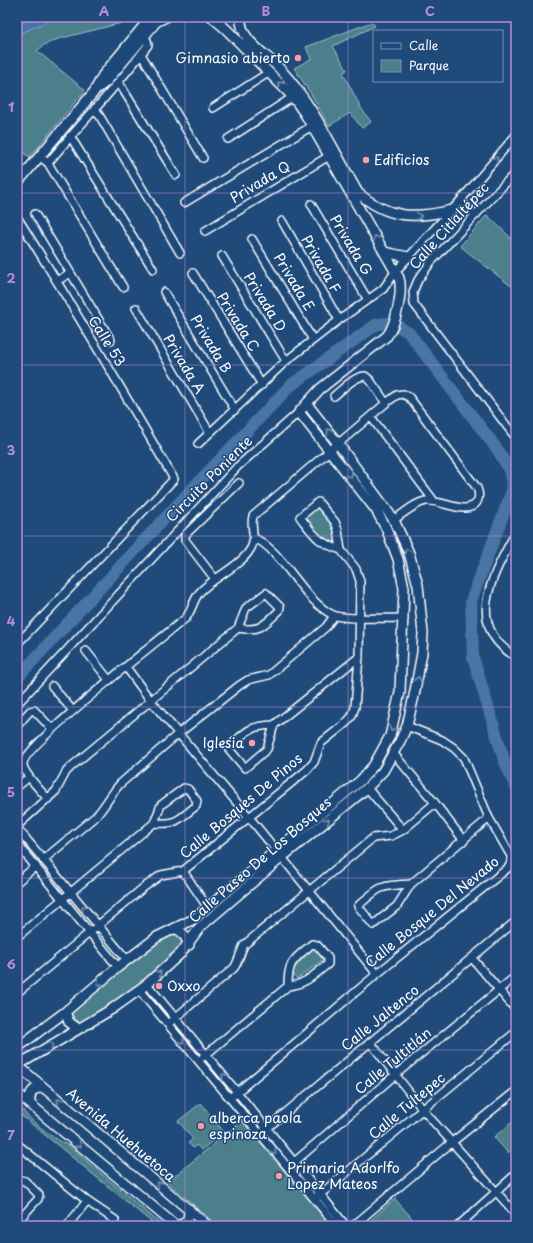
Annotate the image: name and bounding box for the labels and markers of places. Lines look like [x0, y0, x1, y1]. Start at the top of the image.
place label: Gimnasio abierto [176, 47, 290, 68]
marker: Gimnasio abierto [293, 53, 303, 63]
place label: Edificios [374, 149, 429, 170]
marker: Edificios [361, 155, 371, 165]
place label: Iglesia [203, 732, 244, 753]
marker: Iglesia [247, 738, 257, 748]
place label: Oxxo [167, 975, 200, 996]
marker: Oxxo [154, 981, 164, 991]
place label: alberca paola espinoza [209, 1107, 302, 1144]
marker: alberca paola espinoza [196, 1121, 206, 1131]
place label: Primaria Adorlfo Lopez Mateos [287, 1157, 400, 1194]
marker: Primaria Adorlfo Lopez Mateos [274, 1171, 284, 1181]

